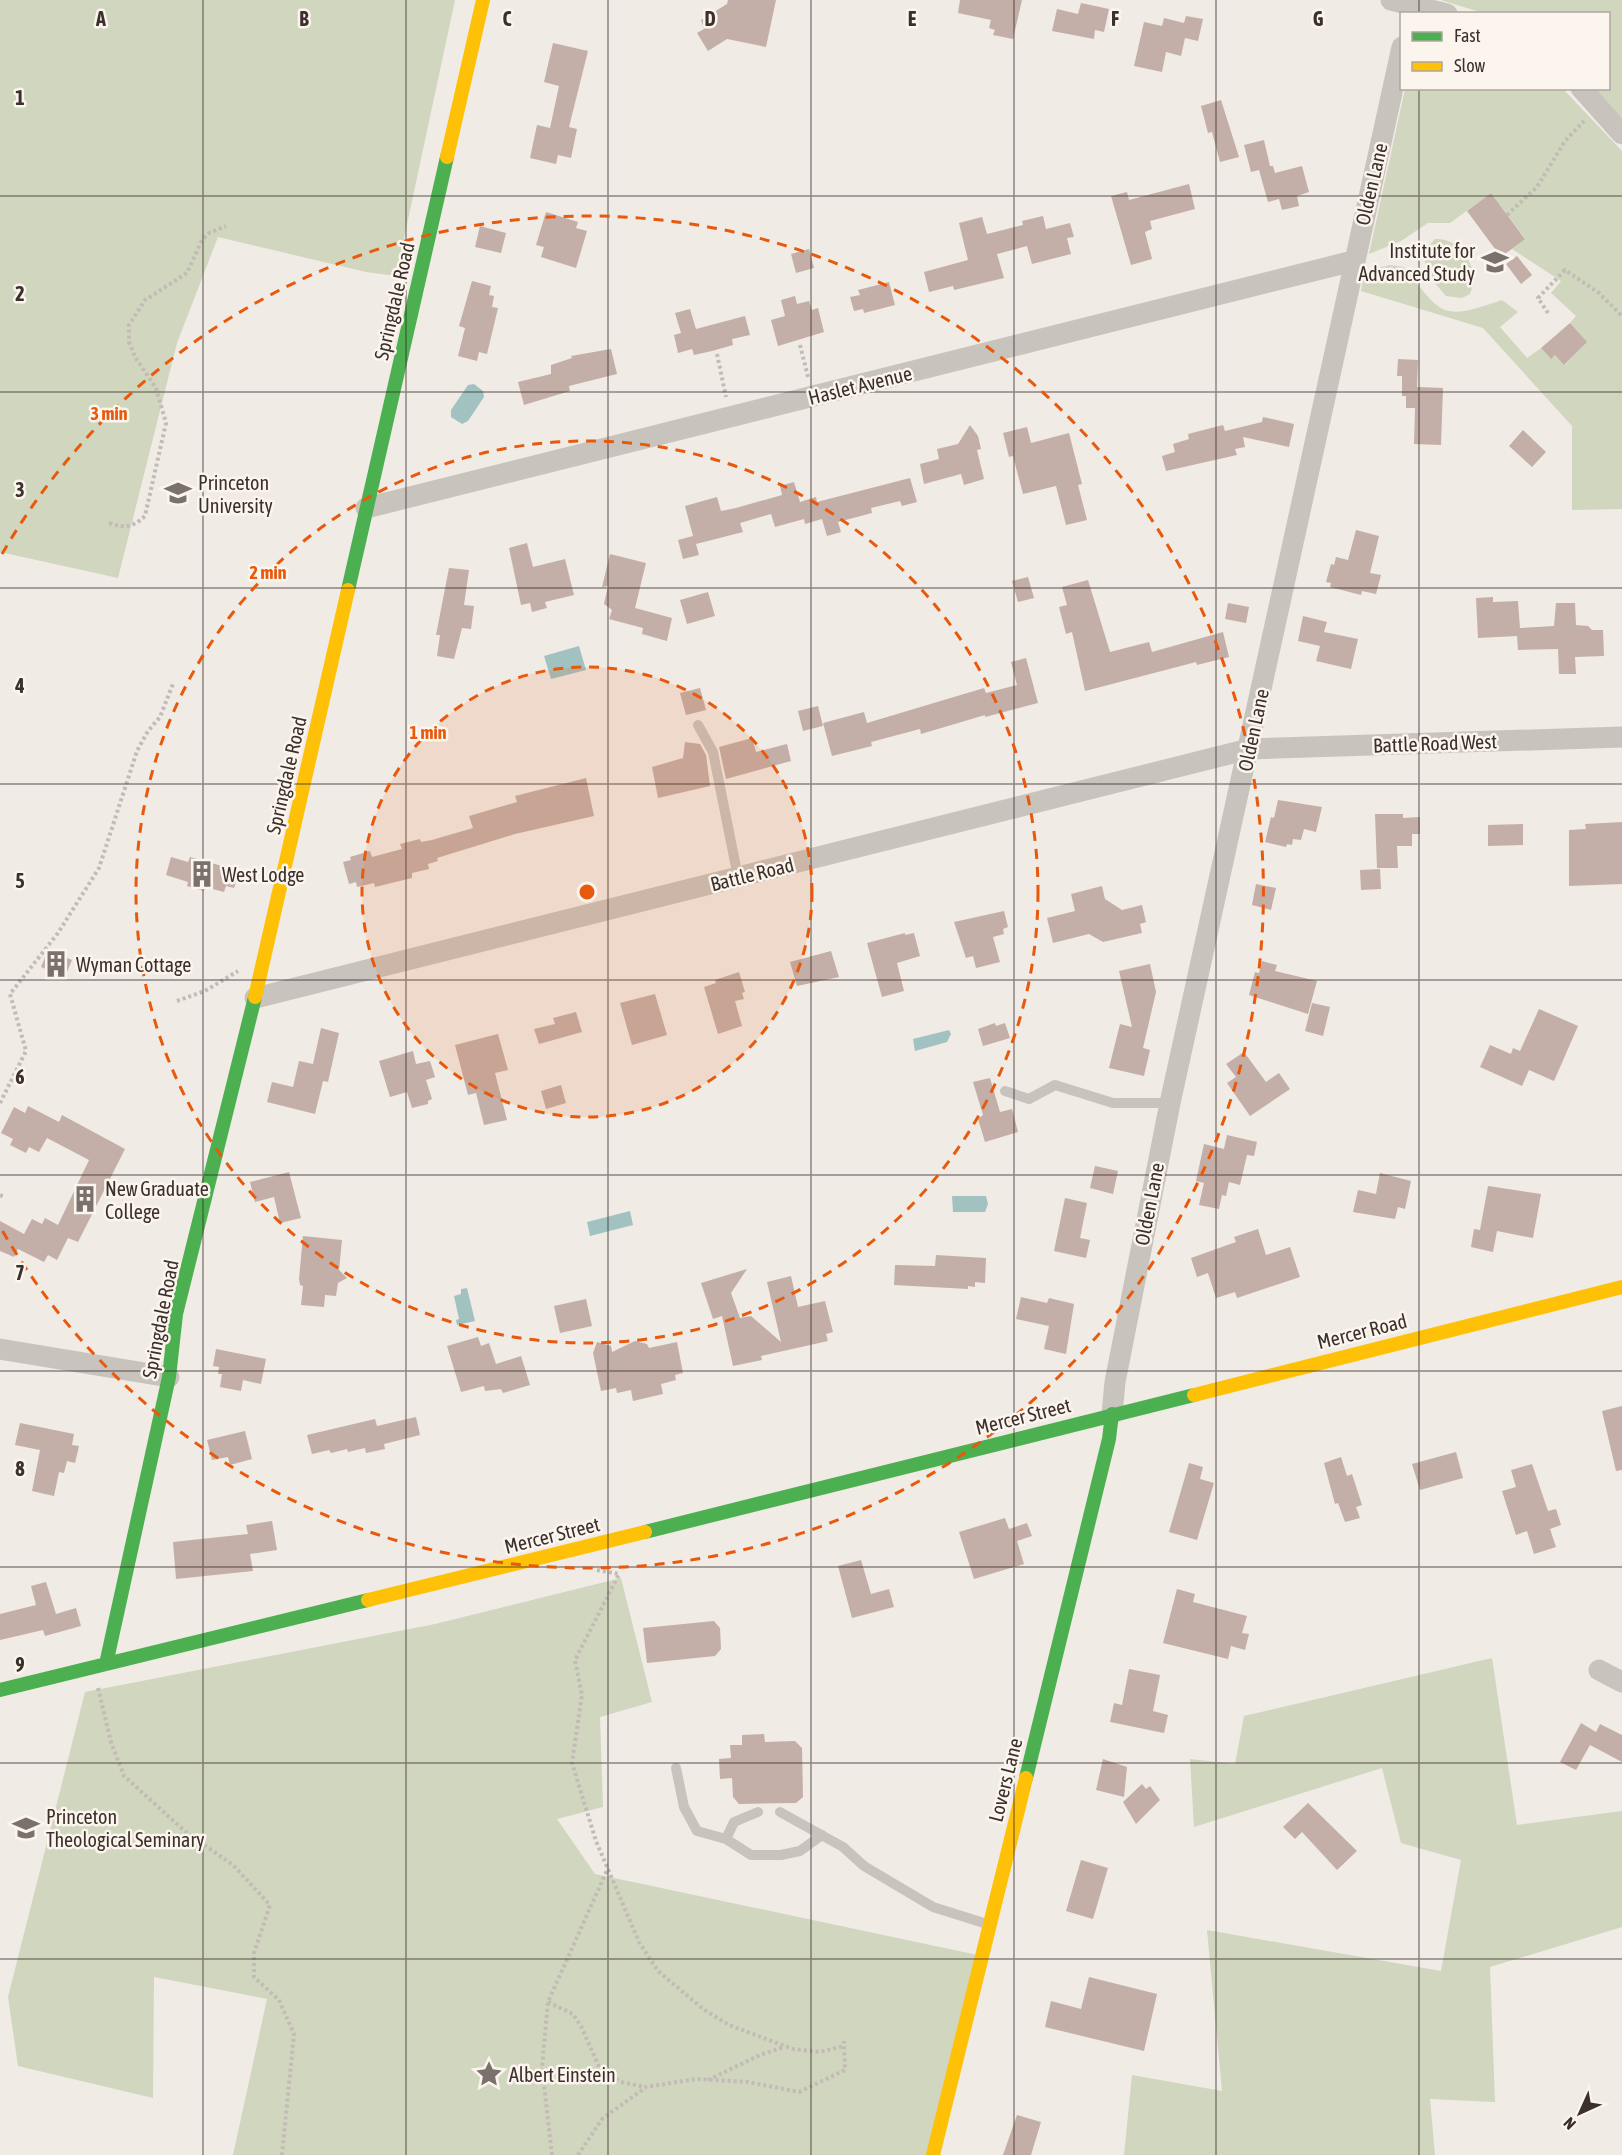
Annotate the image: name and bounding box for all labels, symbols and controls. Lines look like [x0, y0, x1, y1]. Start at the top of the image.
text: A [95, 7, 106, 30]
text: B [299, 7, 309, 30]
text: C [503, 7, 512, 30]
text: D [704, 7, 716, 30]
text: E [908, 7, 917, 30]
text: F [1111, 7, 1119, 30]
text: G [1313, 7, 1324, 30]
legend [1400, 12, 1610, 90]
text: Fast [1454, 25, 1481, 46]
text: Slow [1454, 55, 1485, 76]
text: 1 [15, 86, 25, 109]
street label: Olden Lane [1350, 141, 1392, 227]
place label: Institute for Advanced Study [1359, 239, 1476, 285]
street label: Springdale Road [369, 240, 419, 362]
school or university icon: Institute for Advanced Study [1480, 247, 1510, 277]
text: 2 [15, 282, 25, 305]
street label: Haslet Avenue [806, 361, 914, 409]
text: 3 min [91, 403, 128, 424]
place label: Princeton University [198, 471, 273, 517]
text: 3 [15, 478, 25, 501]
school or university icon: Princeton University [163, 478, 193, 508]
text: 2 min [250, 562, 287, 583]
text: 4 [14, 674, 25, 697]
street label: Olden Lane [1233, 687, 1273, 773]
street label: Springdale Road [261, 714, 311, 836]
text: 1 min [410, 722, 447, 743]
street label: Battle Road West [1373, 729, 1498, 757]
street label: Battle Road [708, 853, 796, 895]
building icon: West Lodge [187, 859, 217, 889]
place label: West Lodge [222, 863, 304, 886]
text: 5 [15, 869, 25, 892]
centre of rings [577, 882, 597, 902]
building icon: Wyman Cottage [41, 949, 71, 979]
place label: Wyman Cottage [76, 953, 191, 976]
text: 6 [15, 1065, 25, 1088]
street label: Olden Lane [1130, 1161, 1168, 1247]
place label: New Graduate College [105, 1177, 209, 1223]
building icon: New Graduate College [70, 1184, 100, 1214]
street label: Springdale Road [137, 1258, 183, 1380]
text: 7 [15, 1261, 25, 1284]
street label: Mercer Road [1315, 1309, 1409, 1353]
street label: Mercer Street [973, 1393, 1073, 1439]
text: 8 [15, 1457, 25, 1480]
street label: Mercer Street [502, 1512, 602, 1558]
text: 9 [15, 1653, 25, 1676]
street label: Lovers Lane [983, 1736, 1027, 1824]
place label: Princeton Theological Seminary [46, 1805, 205, 1851]
school or university icon: Princeton Theological Seminary [11, 1813, 41, 1843]
place icon: Albert Einstein [474, 2059, 504, 2089]
place label: Albert Einstein [509, 2063, 616, 2086]
north arrow [1550, 2083, 1610, 2143]
text: N [1560, 2114, 1579, 2133]

